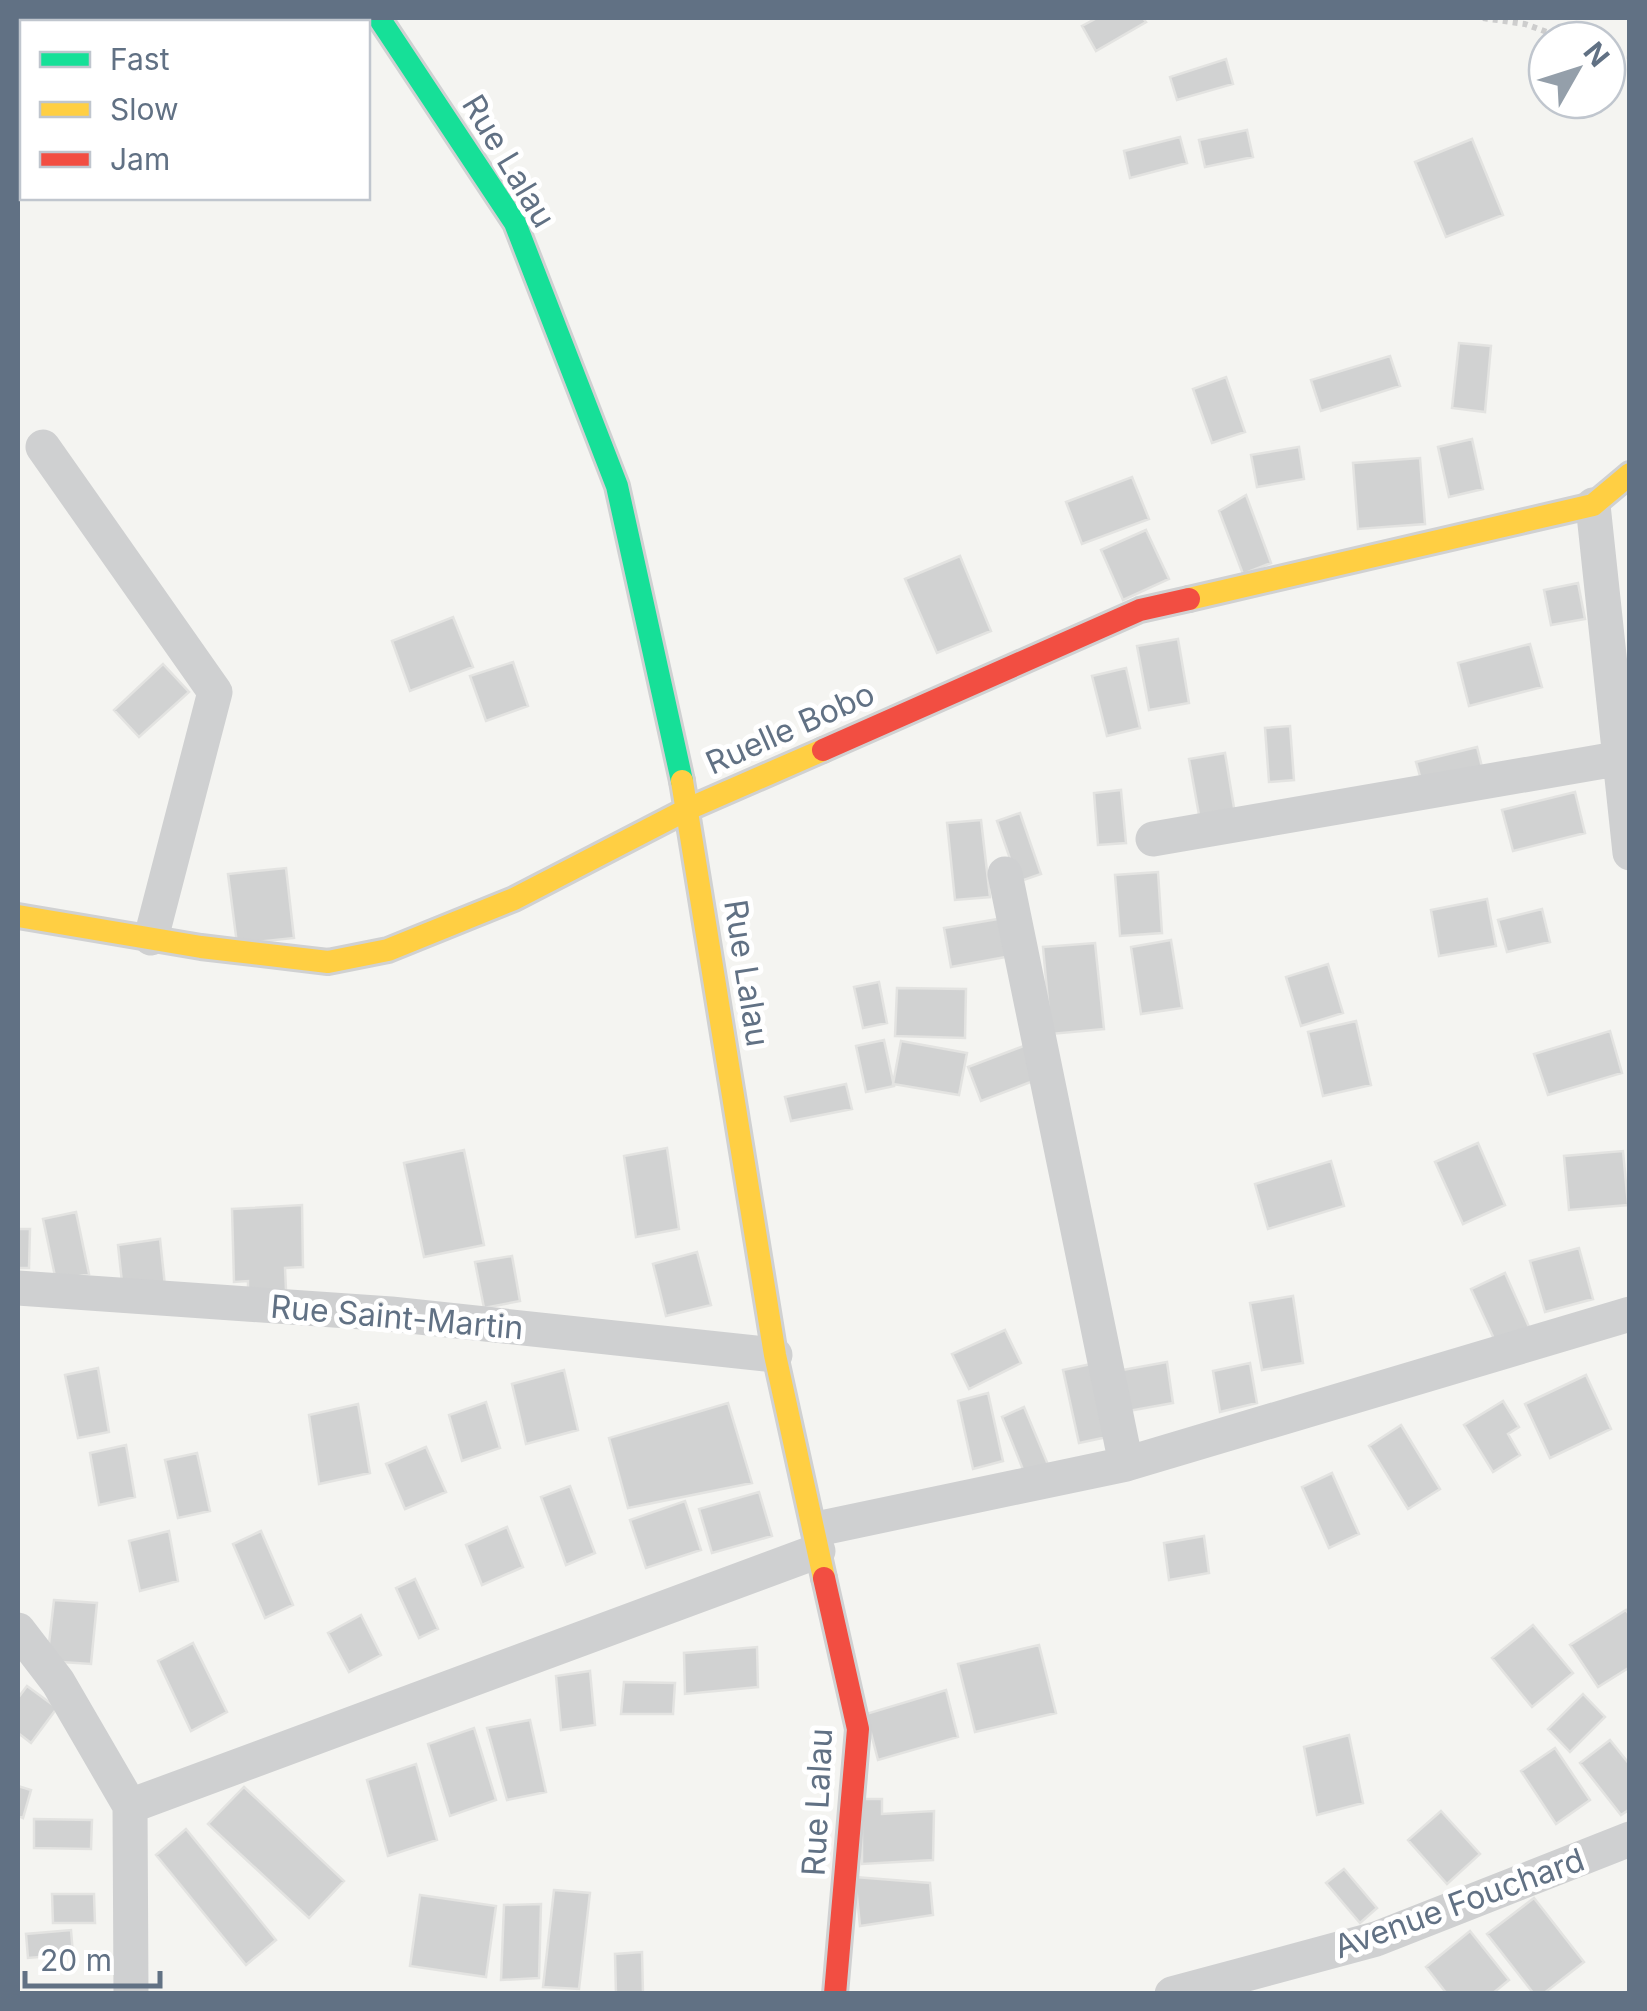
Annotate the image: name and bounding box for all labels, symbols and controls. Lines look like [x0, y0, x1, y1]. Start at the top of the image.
legend [20, 20, 370, 200]
north arrow [1527, 20, 1627, 120]
text: N [1577, 35, 1616, 73]
text: Fast [110, 41, 170, 77]
street label: Rue Lalau [454, 88, 564, 234]
text: Slow [110, 91, 179, 127]
text: Jam [110, 141, 170, 177]
street label: Ruelle Bobo [700, 674, 880, 782]
street label: Rue Lalau [716, 897, 778, 1049]
street label: Rue Saint-Martin [269, 1287, 525, 1347]
street label: Rue Lalau [794, 1727, 840, 1877]
street label: Avenue Fouchard [1329, 1840, 1589, 1966]
scale bar [25, 1926, 160, 1988]
text: 20 m [40, 1942, 112, 1978]

